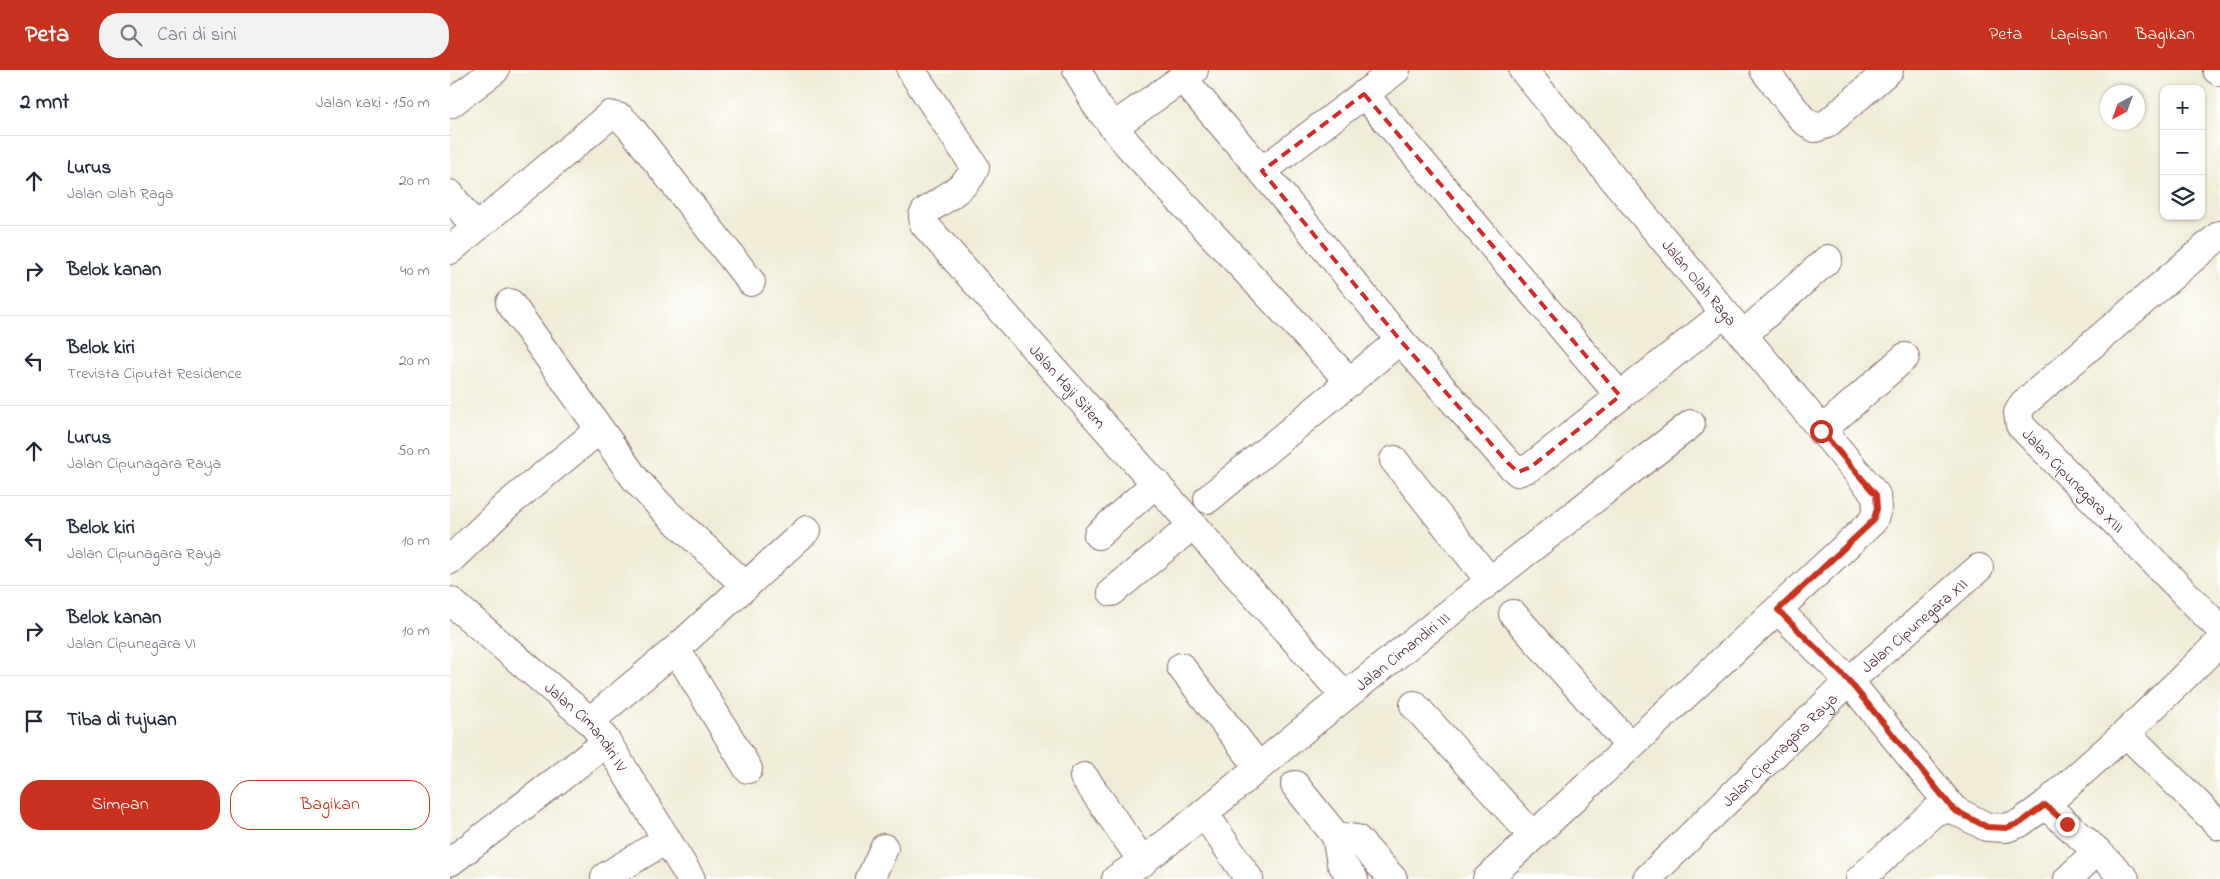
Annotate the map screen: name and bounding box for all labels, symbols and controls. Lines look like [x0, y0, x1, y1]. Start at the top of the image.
search box [99, 13, 449, 58]
text: Peta [25, 18, 69, 53]
icon: search [117, 21, 145, 49]
text: Cari di sini [157, 22, 237, 49]
text: Peta [1989, 22, 2022, 48]
text: Lapisan [2050, 22, 2107, 48]
text: Bagikan [2135, 22, 2195, 48]
north arrow [2100, 85, 2145, 130]
map controls [2160, 85, 2205, 220]
button: + [2160, 85, 2205, 130]
text: 2 mnt [20, 88, 69, 118]
text: Jalan kaki · 150 m [316, 91, 430, 115]
button: − [2160, 130, 2205, 175]
text: Lurus [67, 155, 111, 182]
icon: ahead [20, 167, 48, 195]
text: 20 m [399, 169, 430, 193]
button: layers [2160, 175, 2205, 220]
text: Jalan Olah Raga [67, 182, 173, 206]
street label: Jalan Olah Raga [1655, 235, 1742, 332]
icon: right [20, 257, 48, 285]
text: Belok kanan [67, 257, 161, 284]
text: 40 m [400, 259, 430, 283]
text: Belok kiri [67, 335, 135, 362]
street label: Jalan Haji Sitem [1023, 340, 1111, 435]
icon: left [20, 347, 48, 375]
text: 20 m [399, 349, 430, 373]
text: Trevista Ciputat Residence [67, 362, 242, 386]
route start [1810, 420, 1833, 443]
street label: Jalan Cipunegara XIII [2015, 424, 2129, 539]
text: Lurus [67, 425, 111, 452]
icon: ahead [20, 437, 48, 465]
text: 50 m [398, 439, 430, 463]
text: Jalan Cipunagara Raya [67, 452, 221, 476]
text: Belok kiri [67, 515, 135, 542]
icon: left [20, 527, 48, 555]
text: 10 m [402, 529, 430, 553]
text: Jalan Cipunagara Raya [67, 542, 221, 566]
street label: Jalan Cipunegara XII [1856, 573, 1974, 680]
text: Belok kanan [67, 605, 161, 632]
street label: Jalan Cimandiri III [1351, 607, 1456, 698]
icon: right [20, 617, 48, 645]
text: 10 m [402, 619, 430, 643]
text: Jalan Cipunegara VI [67, 632, 196, 656]
street label: Jalan Cimandiri IV [538, 677, 633, 777]
street label: Jalan Cipunagara Raya [1717, 688, 1844, 813]
icon: arrive [20, 707, 48, 735]
text: Tiba di tujuan [67, 707, 177, 734]
button: Simpan [20, 780, 220, 830]
button: Bagikan [230, 780, 430, 830]
route end [2056, 813, 2079, 836]

